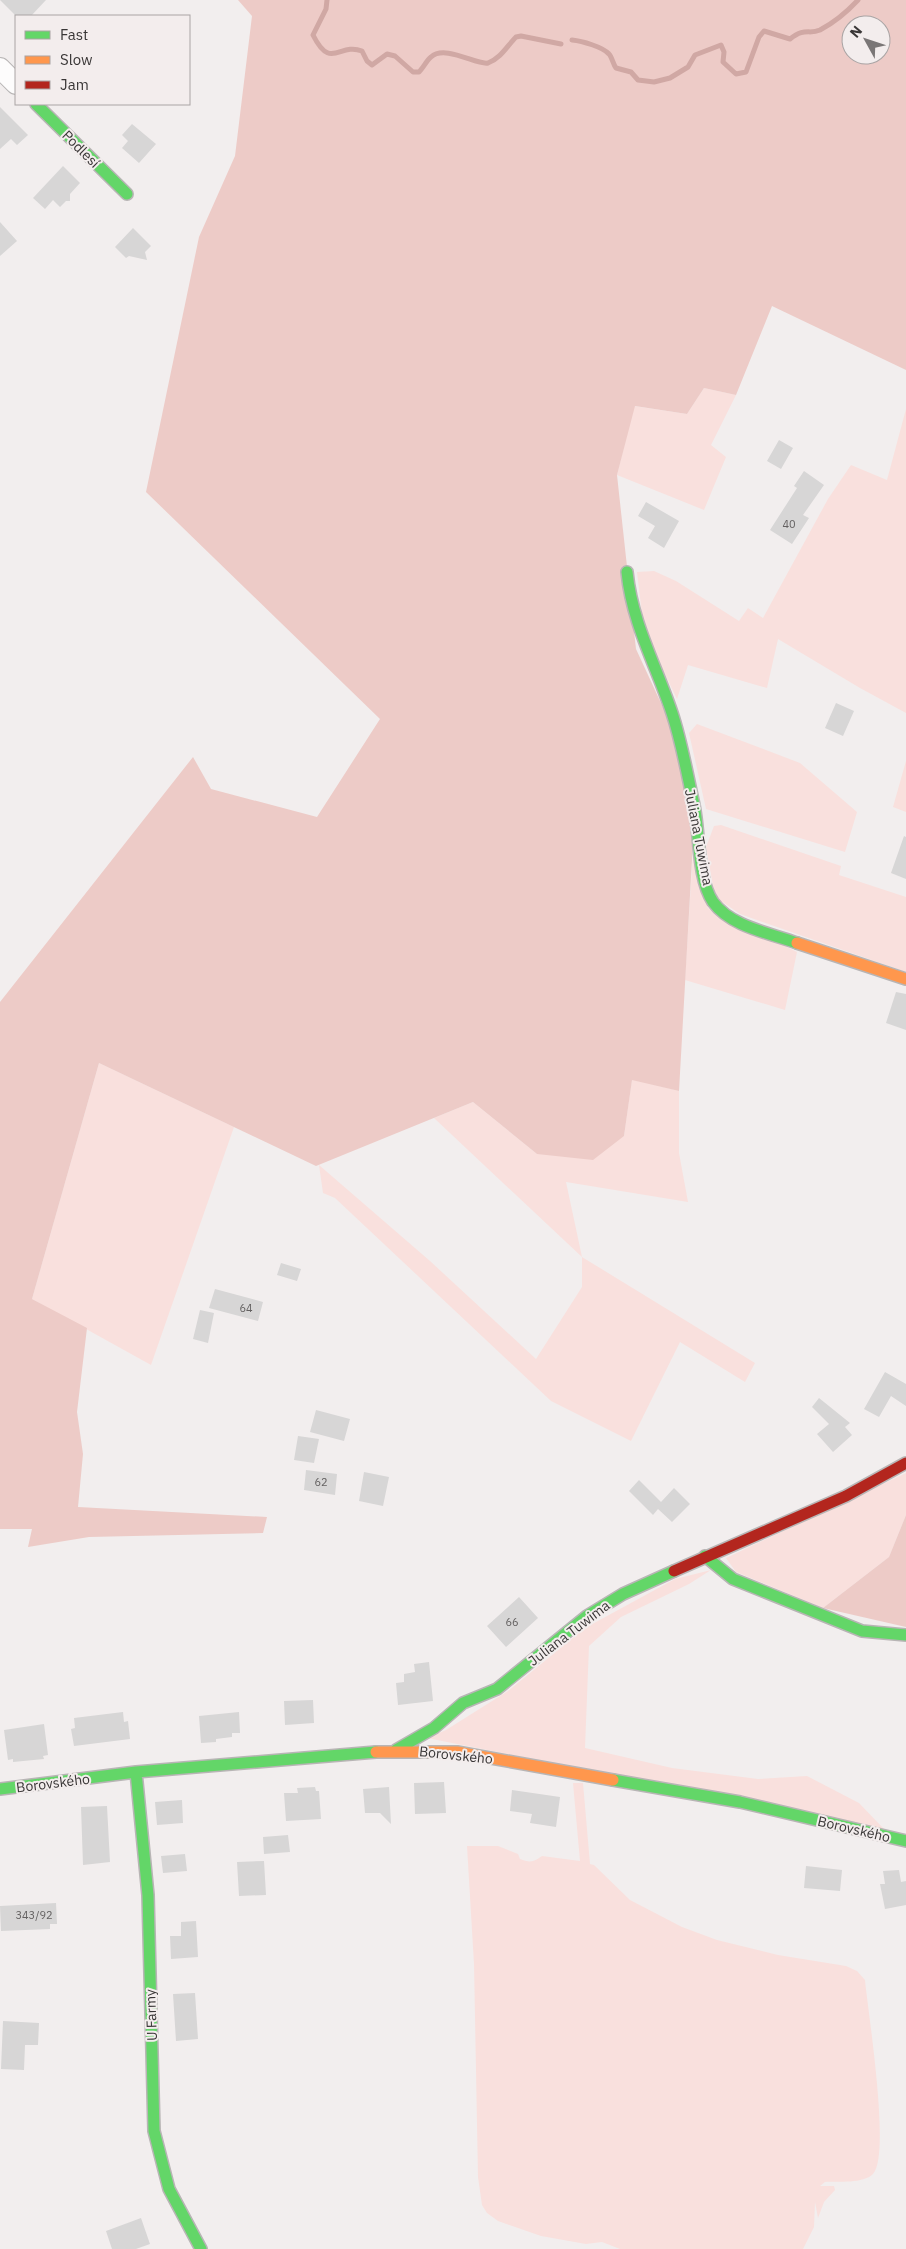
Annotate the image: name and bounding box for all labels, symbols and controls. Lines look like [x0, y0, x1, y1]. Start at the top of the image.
legend [15, 15, 190, 105]
north arrow [841, 15, 891, 65]
text: N [846, 22, 866, 41]
text: Fast [60, 25, 88, 44]
text: Slow [60, 50, 93, 69]
text: Jam [60, 75, 89, 94]
street label: Podlesí [58, 126, 104, 172]
house number: 40 [782, 517, 796, 531]
street label: Juliana Tuwima [681, 787, 717, 887]
house number: 64 [239, 1301, 253, 1315]
house number: 62 [314, 1475, 328, 1489]
street label: Juliana Tuwima [525, 1596, 614, 1670]
house number: 66 [505, 1615, 519, 1629]
street label: Borovského [418, 1742, 494, 1768]
street label: Borovského [15, 1770, 91, 1796]
street label: Borovského [816, 1812, 892, 1846]
house number: 343/92 [15, 1908, 53, 1922]
street label: U Farmy [141, 1989, 161, 2041]

